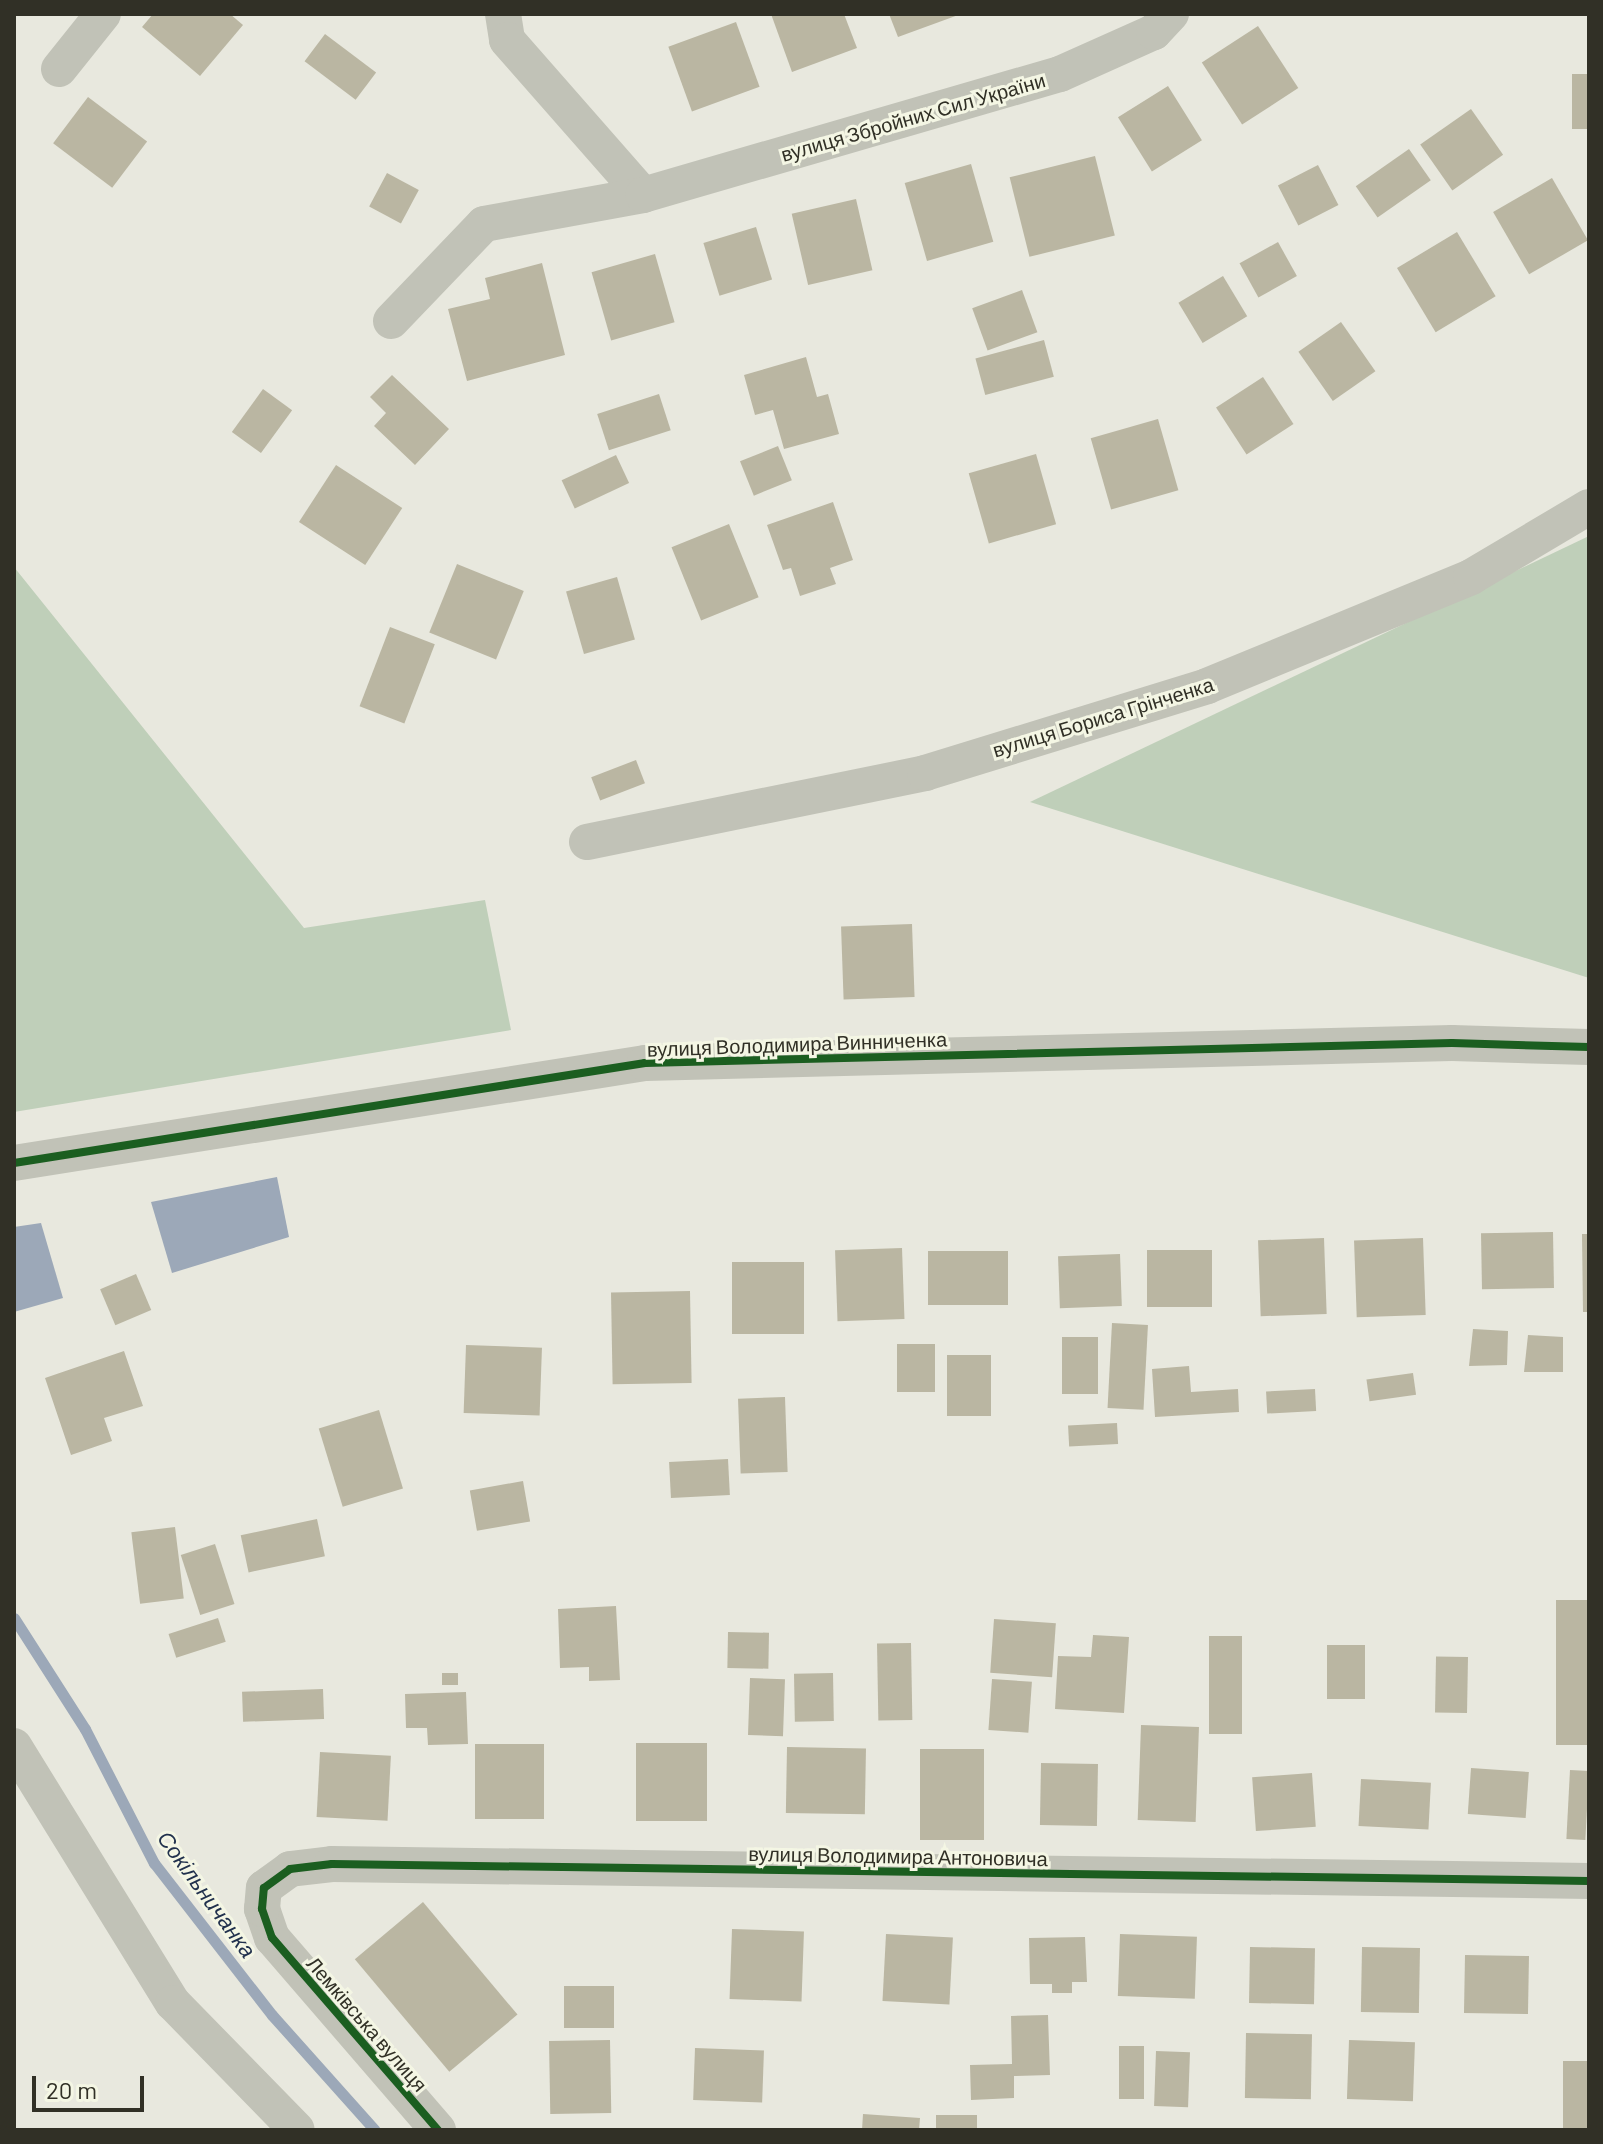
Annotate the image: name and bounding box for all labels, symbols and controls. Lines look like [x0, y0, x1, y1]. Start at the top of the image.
street label: вулиця Збройних Сил України [778, 68, 1048, 166]
street label: вулиця Бориса Грінченка [990, 672, 1216, 762]
street label: вулиця Володимира Винниченка [647, 1027, 947, 1061]
water label: Сокільничанка [152, 1826, 262, 1962]
street label: вулиця Володимира Антоновича [748, 1841, 1048, 1871]
street label: Лемківська вулиця [302, 1952, 432, 2096]
scale bar [36, 2060, 148, 2110]
text: 20 m [46, 2075, 97, 2104]

